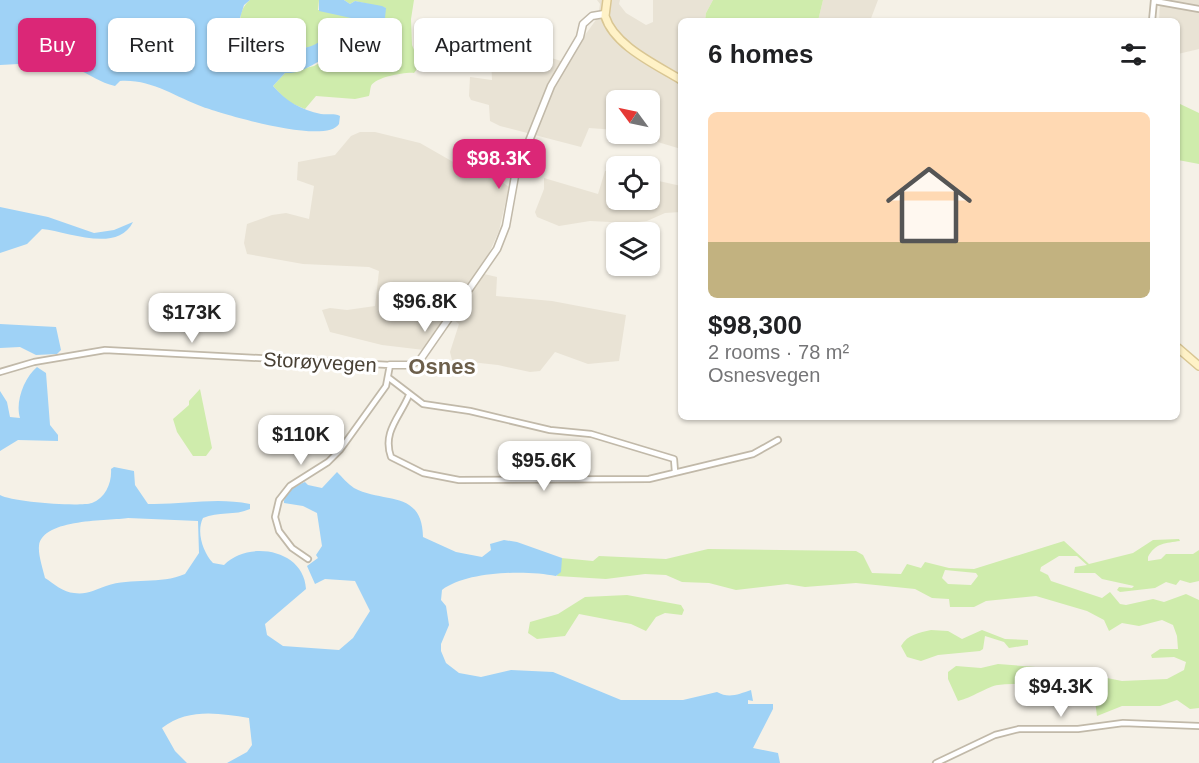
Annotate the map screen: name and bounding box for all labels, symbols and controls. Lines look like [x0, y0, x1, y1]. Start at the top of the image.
chip: Buy [18, 18, 96, 72]
chip: Rent [108, 18, 195, 72]
chip: Filters [207, 18, 306, 72]
chip: New [318, 18, 402, 72]
chip: Apartment [414, 18, 553, 72]
icon: filters [1117, 38, 1150, 71]
text: 6 homes [708, 39, 814, 69]
north arrow [606, 90, 660, 144]
map controls [606, 90, 660, 276]
pin: $98.3K [450, 139, 548, 190]
text: $98.3K [467, 147, 531, 169]
icon: home [875, 151, 983, 259]
button: locate [606, 156, 660, 210]
button: layers [606, 222, 660, 276]
pin: $96.8K [376, 282, 474, 333]
text: $96.8K [393, 290, 457, 312]
pin: $173K [150, 293, 234, 344]
text: $173K [163, 301, 221, 323]
text: $98,300 [708, 310, 802, 340]
text: 2 rooms · 78 m² [708, 341, 849, 363]
street label: Storøyvegen [263, 348, 377, 376]
district label: Osnes [408, 354, 476, 379]
text: Osnesvegen [708, 364, 820, 386]
pin: $110K [259, 415, 343, 466]
text: $110K [272, 423, 330, 445]
pin: $95.6K [495, 441, 593, 492]
text: $95.6K [512, 449, 576, 471]
pin: $94.3K [1012, 667, 1110, 718]
text: $94.3K [1029, 675, 1093, 697]

